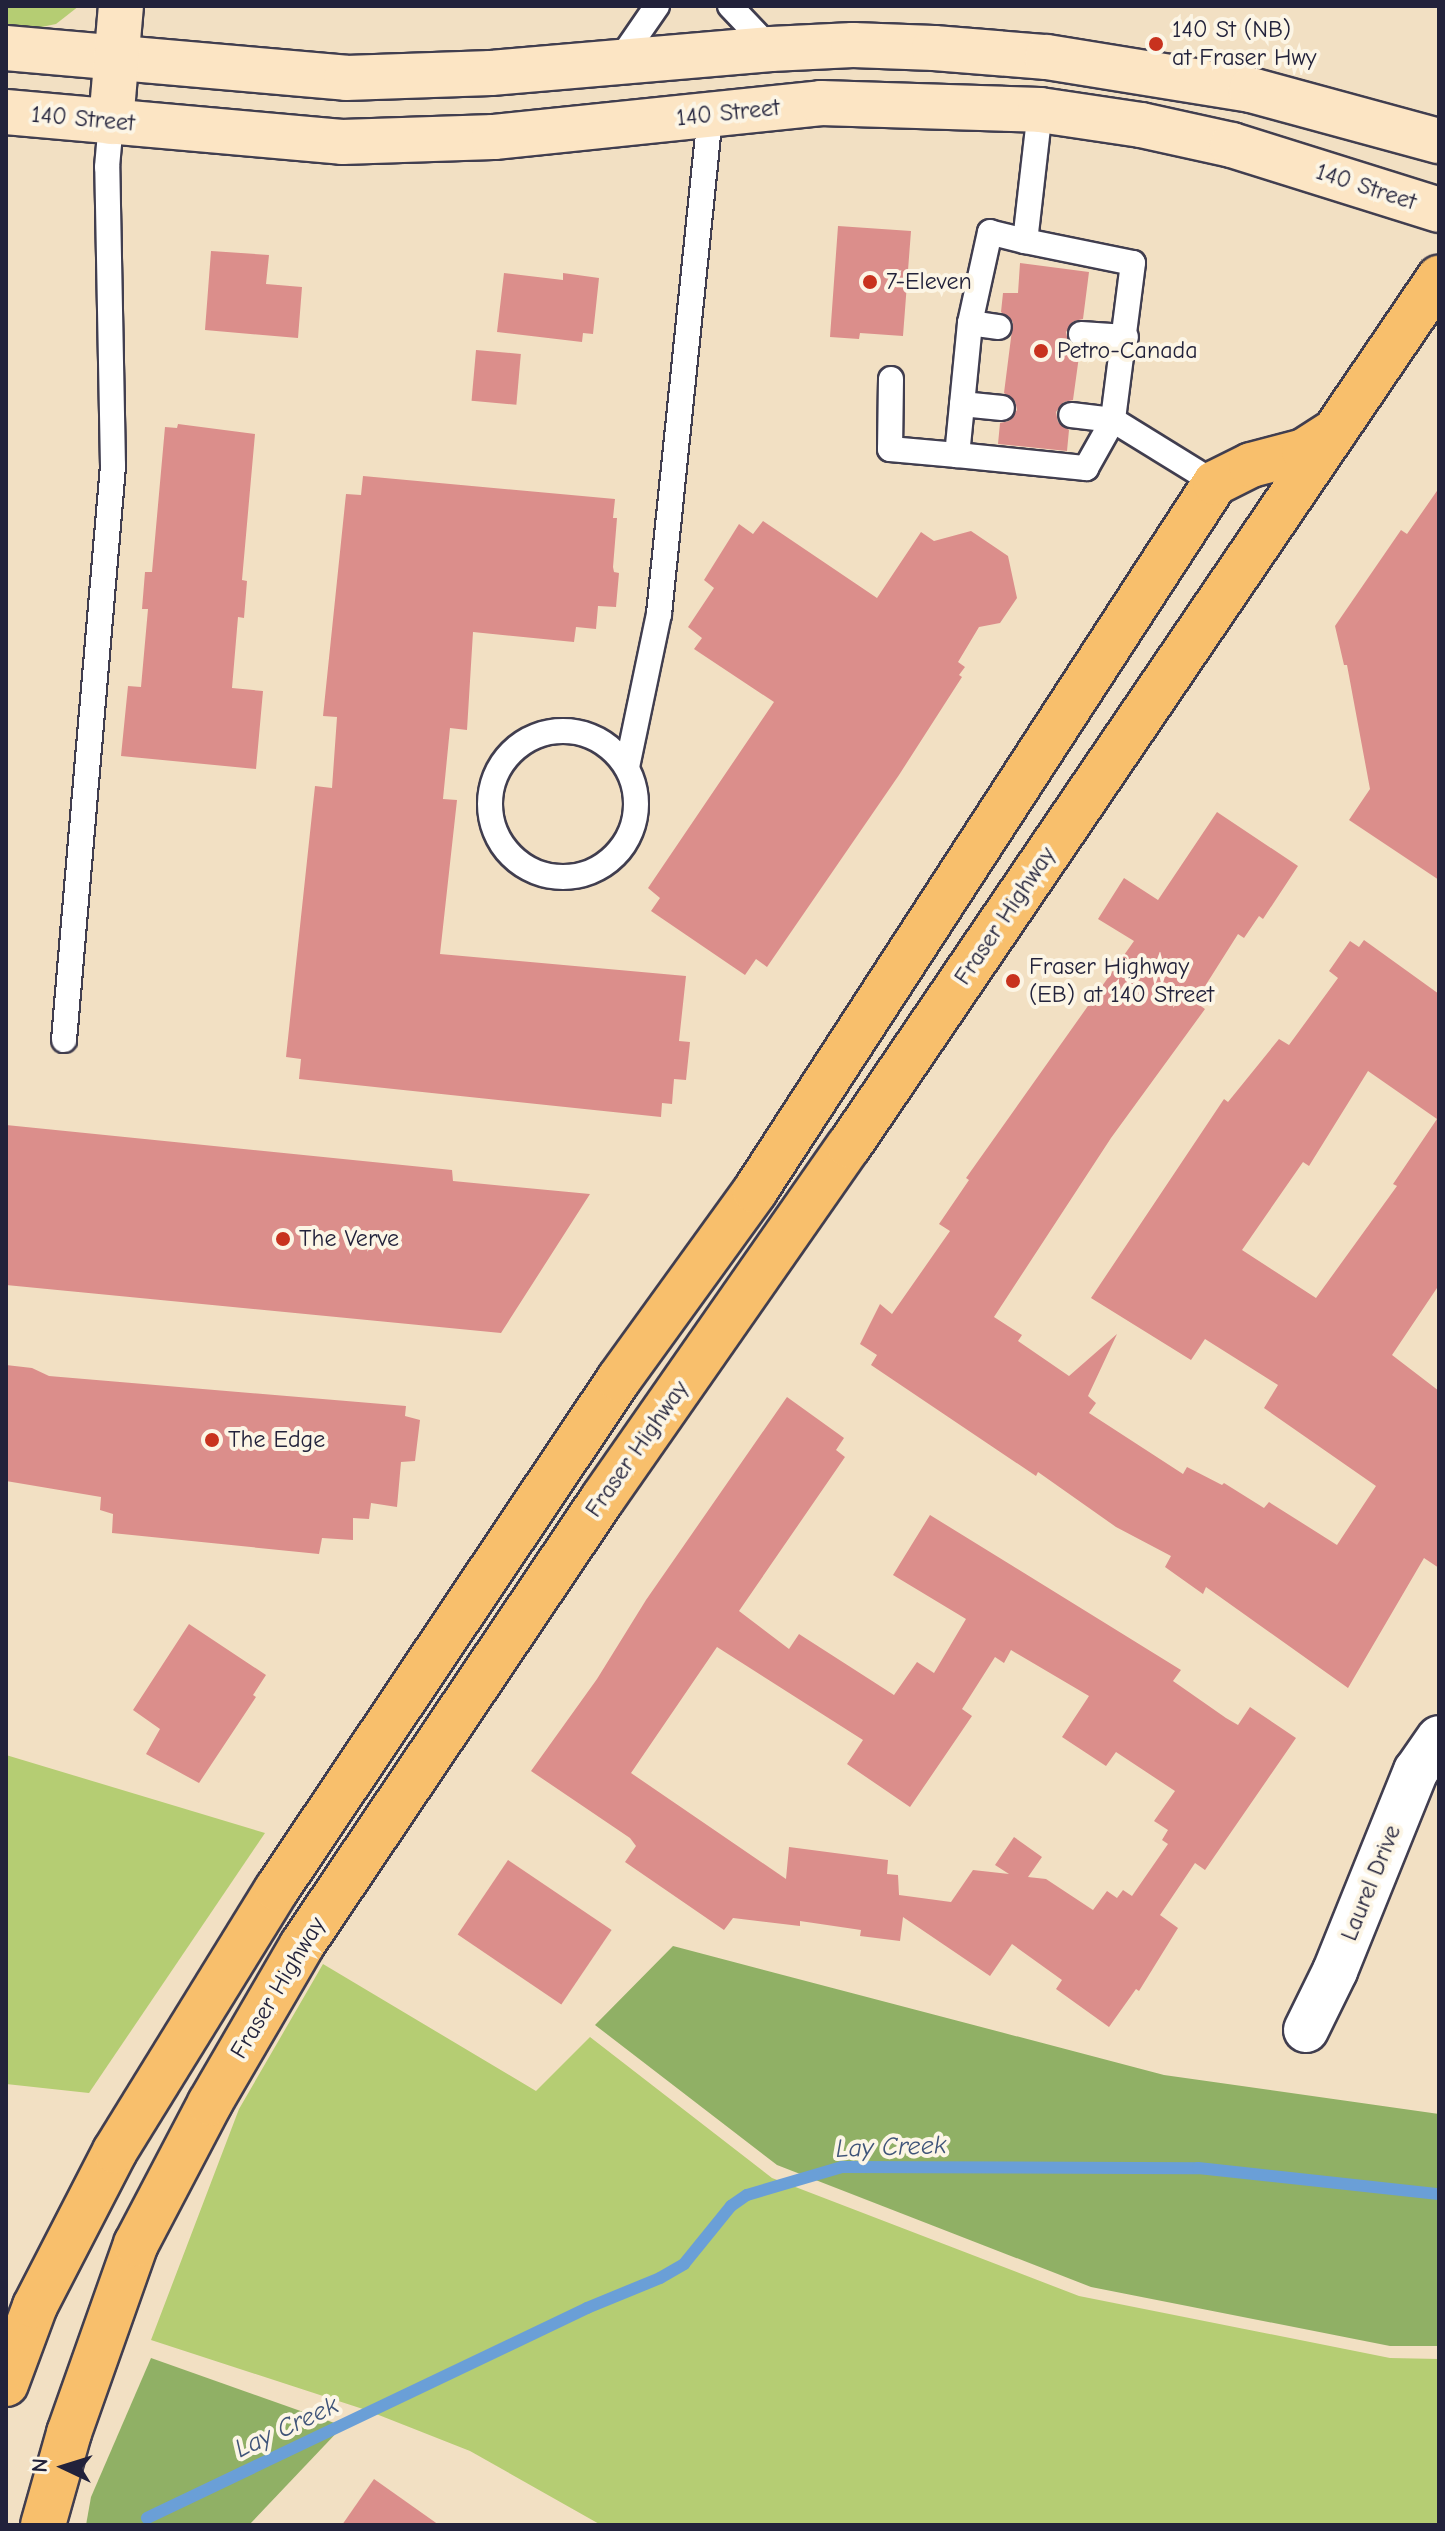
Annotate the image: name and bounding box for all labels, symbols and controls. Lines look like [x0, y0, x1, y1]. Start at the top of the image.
place label: 140 St (NB) at Fraser Hwy [1172, 16, 1316, 72]
marker: 140 St (NB) at Fraser Hwy [1147, 35, 1165, 53]
street label: 140 Street [675, 93, 781, 133]
street label: 140 Street [30, 100, 136, 138]
street label: 140 Street [1312, 157, 1420, 217]
place label: 7-Eleven [886, 268, 972, 296]
marker: 7-Eleven [861, 273, 879, 291]
place label: Petro-Canada [1057, 337, 1198, 365]
marker: Petro-Canada [1032, 342, 1050, 360]
street label: Fraser Highway [948, 842, 1062, 990]
place label: Fraser Highway (EB) at 140 Street [1029, 953, 1214, 1009]
marker: Fraser Highway (EB) at 140 Street [1004, 972, 1022, 990]
place label: The Verve [299, 1225, 399, 1253]
marker: The Verve [274, 1230, 292, 1248]
street label: Fraser Highway [579, 1375, 695, 1523]
place label: The Edge [228, 1426, 325, 1454]
marker: The Edge [203, 1431, 221, 1449]
street label: Laurel Drive [1335, 1821, 1407, 1945]
street label: Fraser Highway [224, 1912, 332, 2064]
water label: Lay Creek [835, 2130, 947, 2166]
water label: Lay Creek [230, 2390, 344, 2466]
north arrow [24, 2427, 104, 2507]
text: N [27, 2457, 54, 2473]

